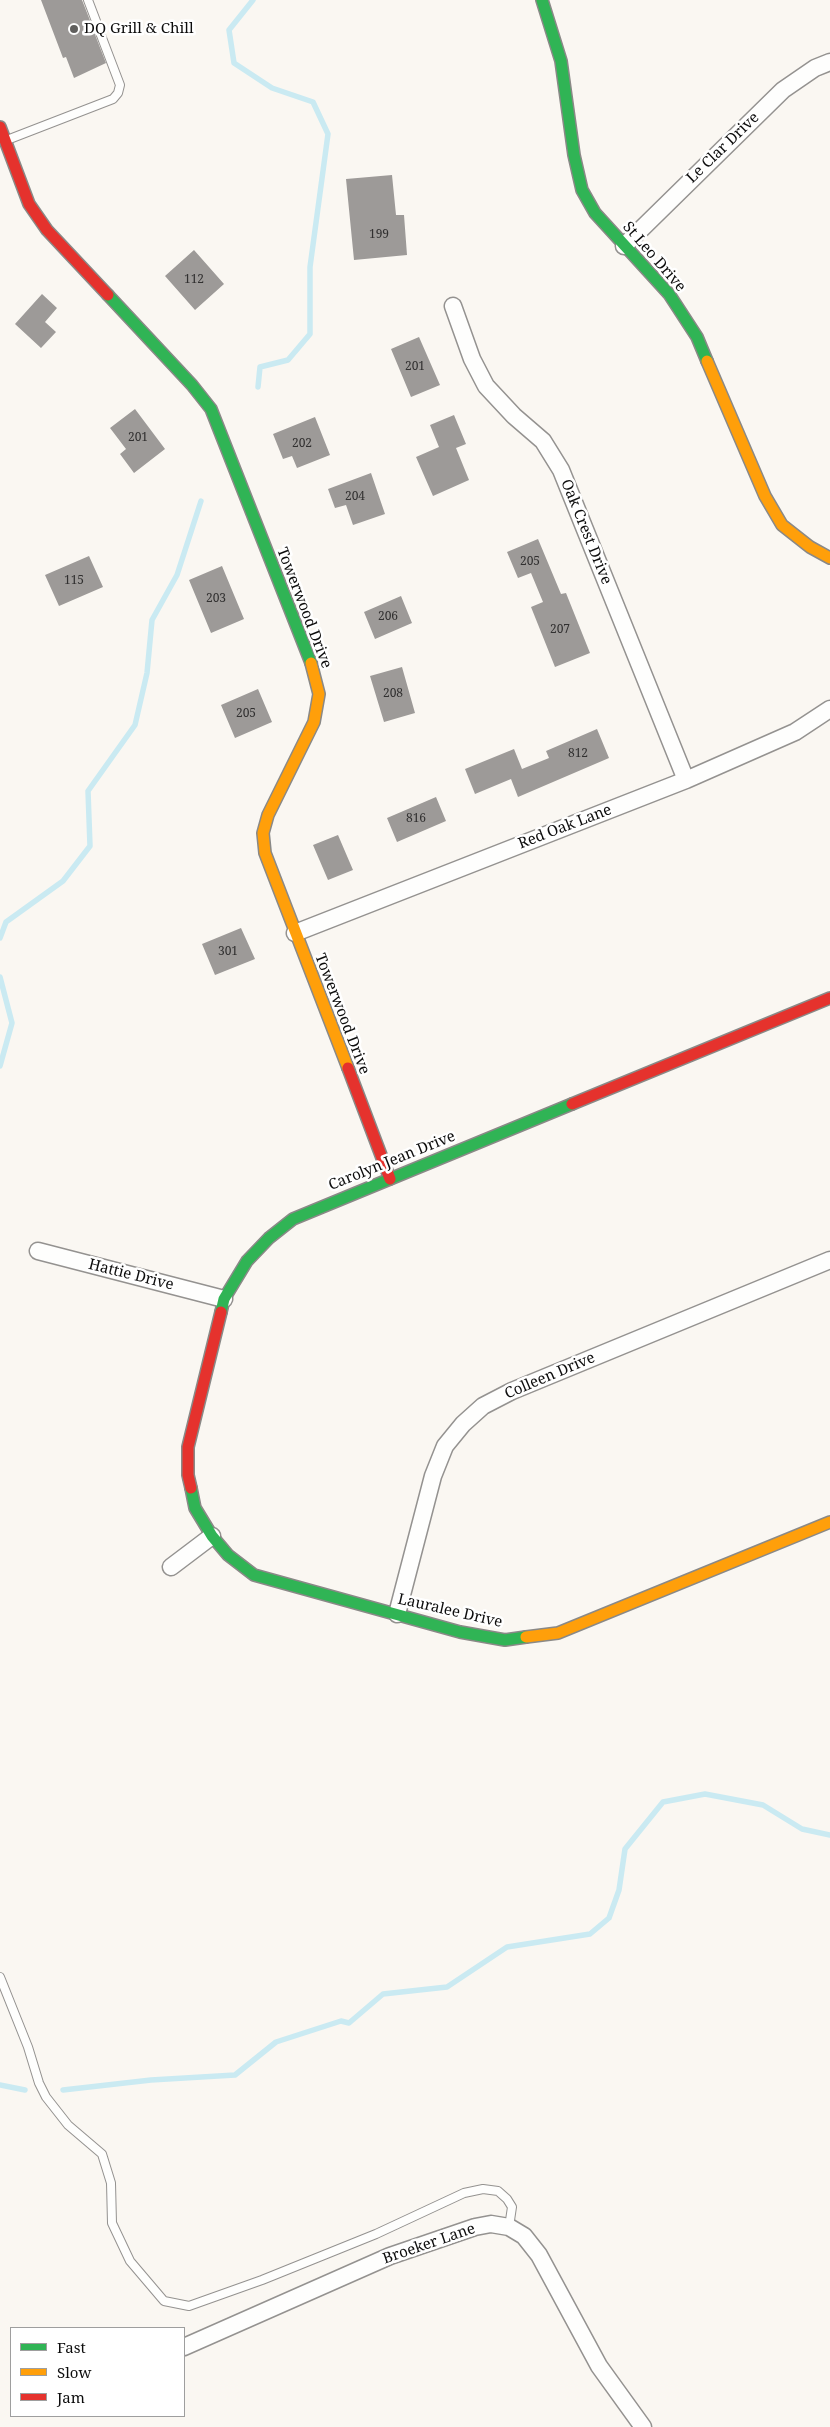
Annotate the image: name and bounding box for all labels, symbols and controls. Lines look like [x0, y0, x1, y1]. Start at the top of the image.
place label: DQ Grill & Chill [84, 20, 194, 38]
marker: DQ Grill & Chill [68, 23, 80, 35]
street label: Le Clar Drive [683, 109, 763, 187]
street label: St Leo Drive [619, 218, 689, 296]
house number: 199 [369, 228, 389, 242]
house number: 112 [184, 273, 204, 287]
house number: 201 [405, 360, 425, 374]
house number: 201 [128, 431, 148, 445]
house number: 202 [292, 437, 312, 451]
street label: Oak Crest Drive [557, 477, 615, 587]
house number: 204 [345, 490, 365, 504]
street label: Towerwood Drive [273, 545, 335, 671]
house number: 205 [520, 555, 540, 569]
house number: 115 [64, 574, 84, 588]
house number: 203 [206, 592, 226, 606]
house number: 206 [378, 610, 398, 624]
house number: 207 [550, 623, 570, 637]
house number: 208 [383, 687, 403, 701]
house number: 205 [236, 707, 256, 721]
house number: 812 [568, 747, 588, 761]
street label: Red Oak Lane [516, 801, 614, 853]
house number: 816 [406, 812, 426, 826]
house number: 301 [218, 945, 238, 959]
street label: Towerwood Drive [311, 951, 373, 1077]
street label: Carolyn Jean Drive [326, 1127, 458, 1195]
street label: Hattie Drive [87, 1256, 175, 1294]
street label: Colleen Drive [502, 1349, 598, 1403]
street label: Lauralee Drive [396, 1590, 504, 1632]
street label: Broeker Lane [380, 2220, 478, 2268]
legend [10, 2327, 185, 2417]
text: Fast [57, 2337, 86, 2357]
text: Slow [57, 2362, 91, 2382]
text: Jam [57, 2387, 85, 2407]

